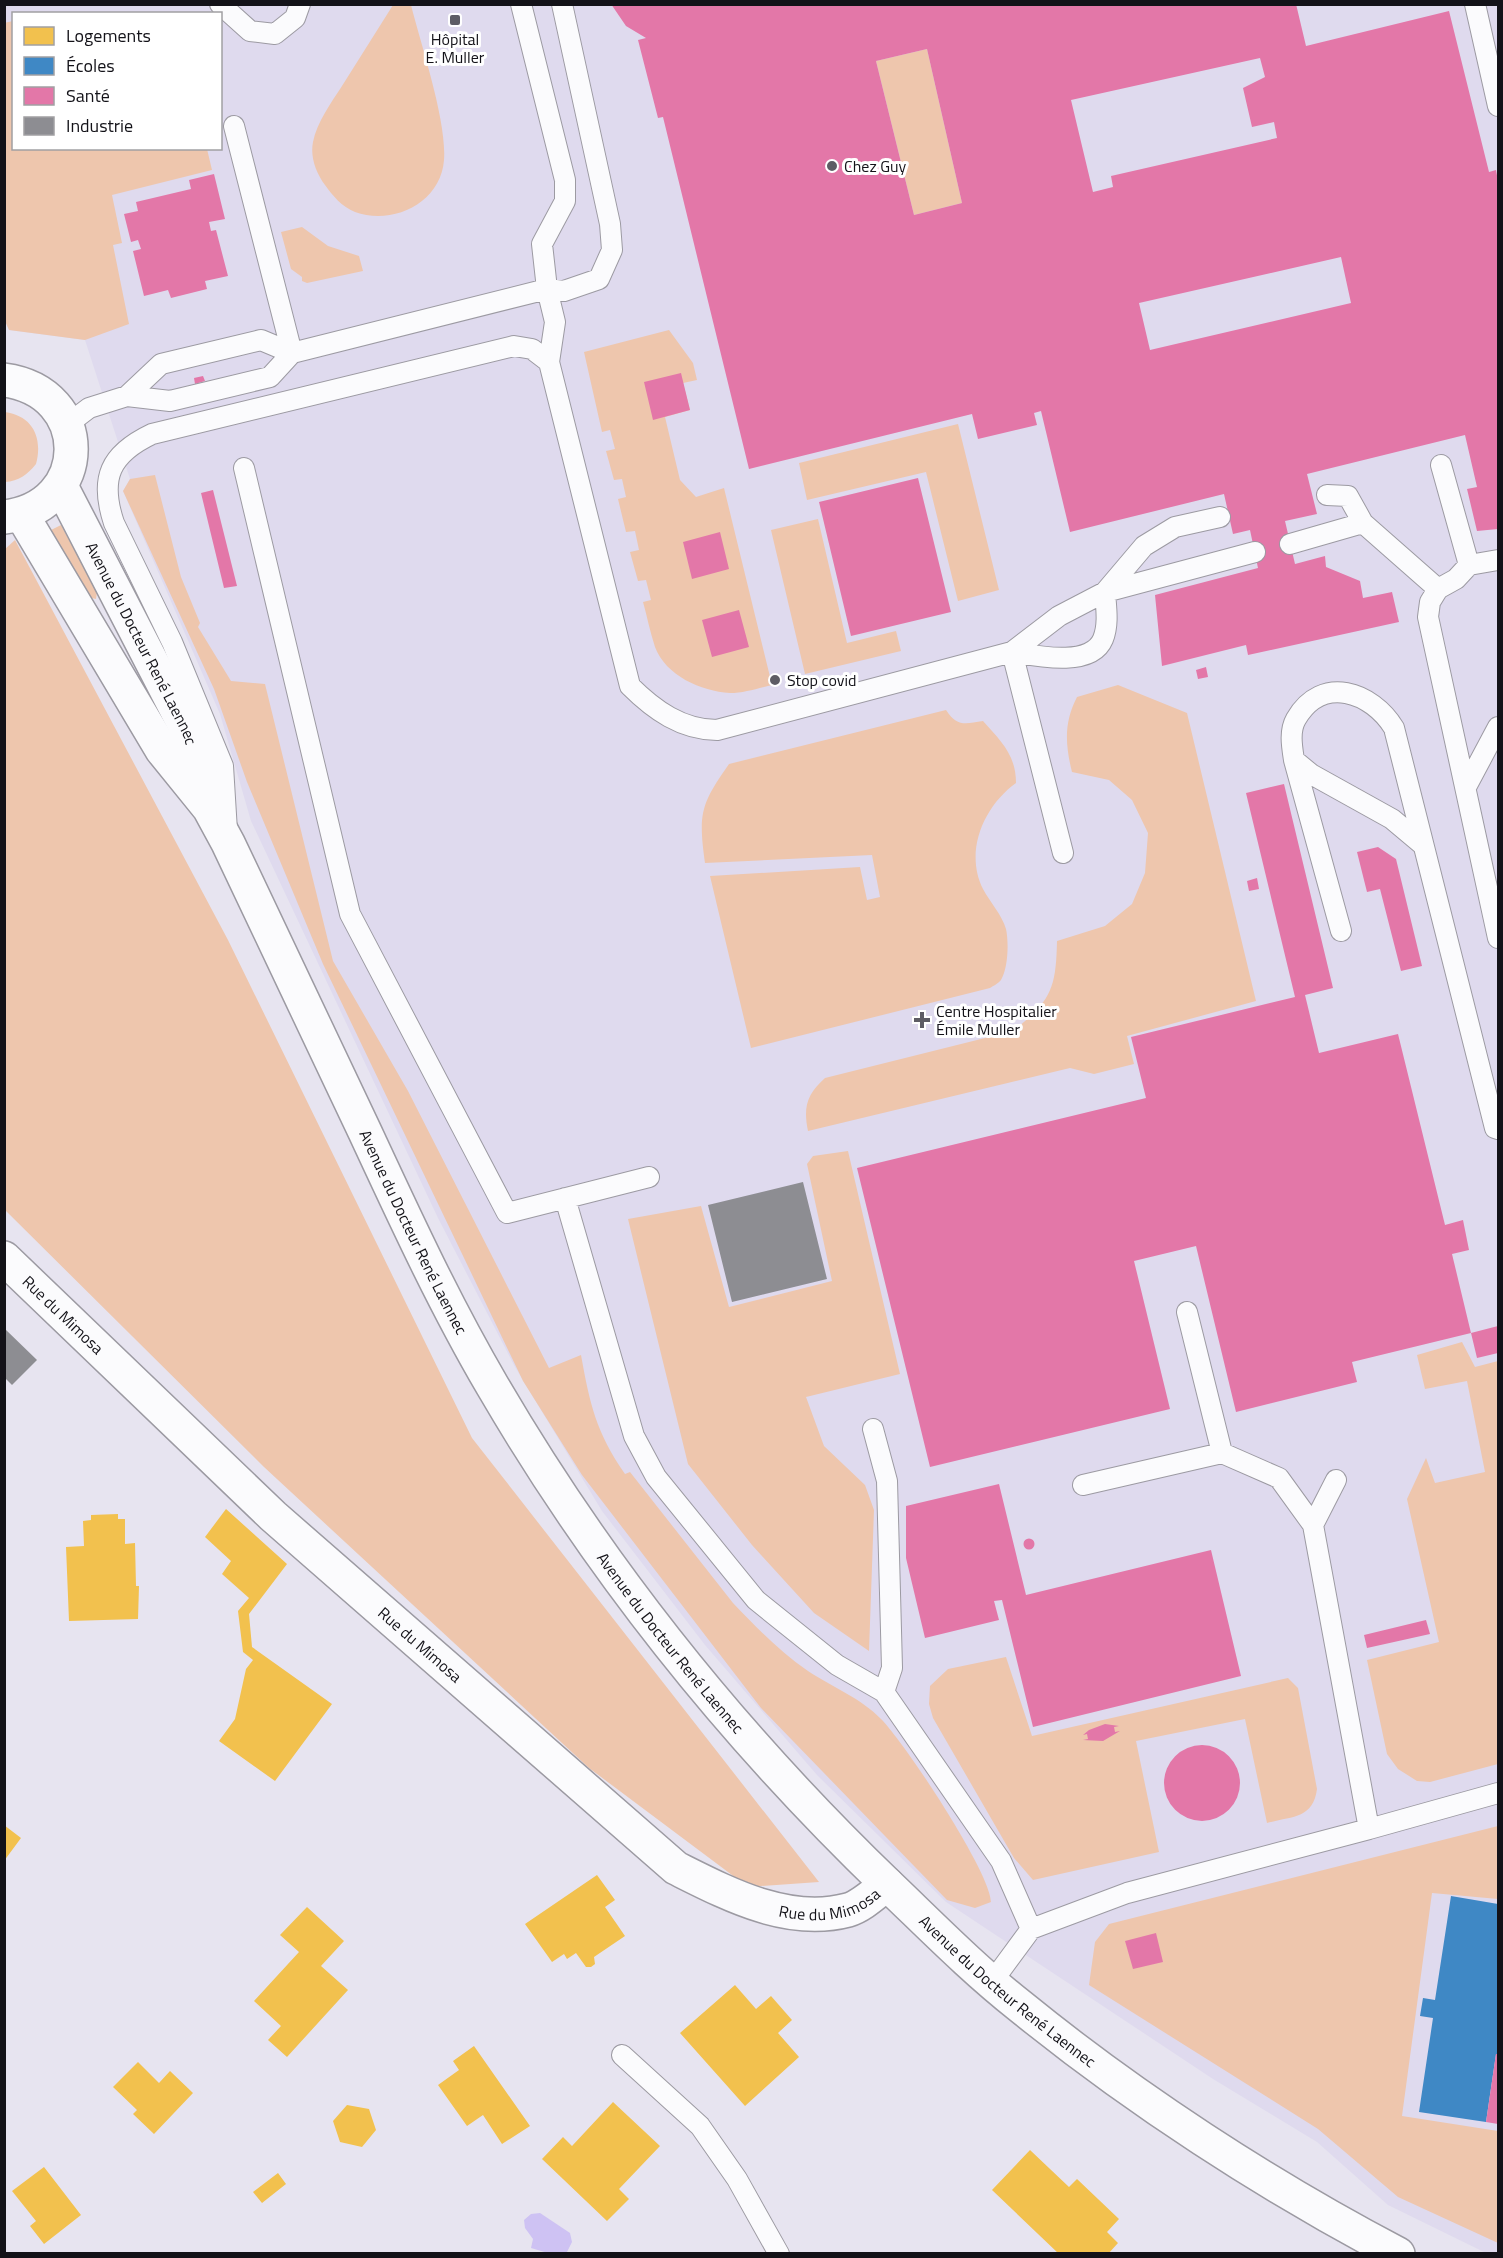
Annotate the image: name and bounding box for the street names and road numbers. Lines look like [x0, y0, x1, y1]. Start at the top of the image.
street label: Avenue du Docteur René Laennec [80, 538, 203, 747]
street label: Avenue du Docteur René Laennec [353, 1126, 474, 1339]
street label: Rue du Mimosa [17, 1270, 109, 1360]
street label: Avenue du Docteur René Laennec [591, 1547, 750, 1739]
street label: Rue du Mimosa [373, 1601, 467, 1688]
street label: Rue du Mimosa [777, 1882, 885, 1926]
street label: Avenue du Docteur René Laennec [914, 1909, 1101, 2073]

